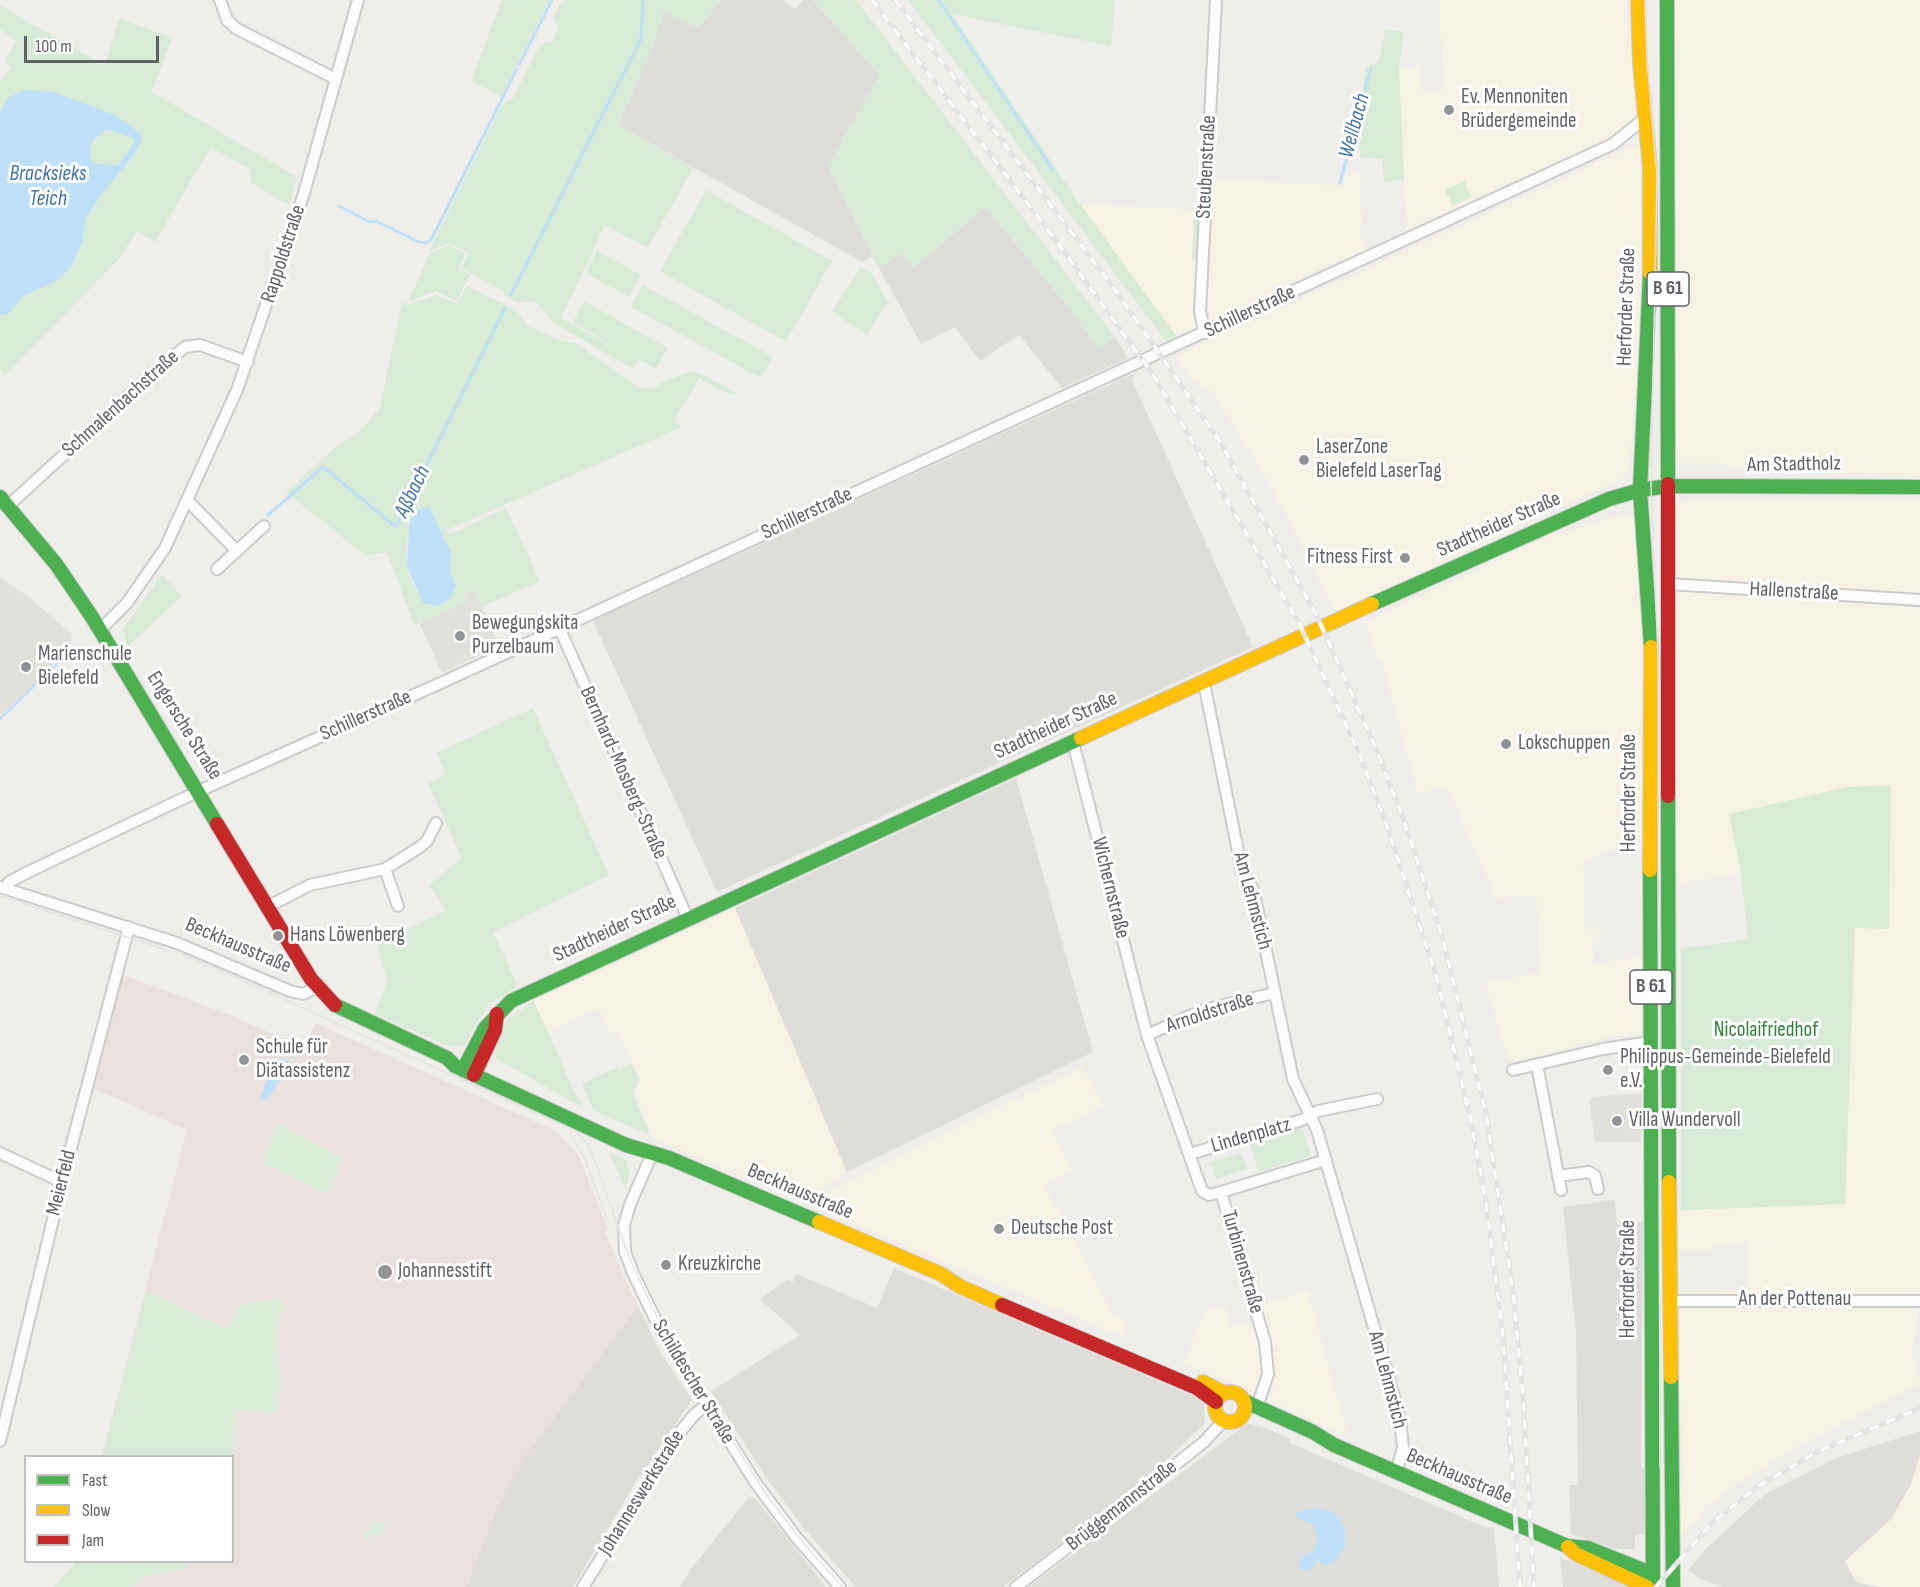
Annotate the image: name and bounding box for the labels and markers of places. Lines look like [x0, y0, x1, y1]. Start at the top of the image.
place label: Ev. Mennoniten Brüdergemeinde [1461, 85, 1577, 135]
marker: Ev. Mennoniten Brüdergemeinde [1442, 103, 1456, 117]
place label: LaserZone Bielefeld LaserTag [1316, 435, 1442, 485]
marker: LaserZone Bielefeld LaserTag [1297, 453, 1311, 467]
place label: Fitness First [1307, 545, 1393, 571]
marker: Fitness First [1398, 551, 1412, 565]
place label: Bewegungskita Purzelbaum [472, 611, 578, 661]
marker: Bewegungskita Purzelbaum [453, 629, 467, 643]
place label: Marienschule Bielefeld [38, 642, 132, 692]
marker: Marienschule Bielefeld [19, 660, 33, 674]
place label: Lokschuppen [1518, 731, 1611, 757]
marker: Lokschuppen [1499, 737, 1513, 751]
place label: Hans Löwenberg [290, 923, 405, 949]
marker: Hans Löwenberg [271, 929, 285, 943]
place label: Schule für Diätassistenz [256, 1035, 350, 1085]
place label: Philippus-Gemeinde-Bielefeld e.V. [1620, 1045, 1831, 1095]
marker: Schule für Diätassistenz [237, 1053, 251, 1067]
marker: Philippus-Gemeinde-Bielefeld e.V. [1601, 1063, 1615, 1077]
place label: Villa Wundervoll [1629, 1108, 1741, 1134]
marker: Villa Wundervoll [1610, 1114, 1624, 1128]
place label: Deutsche Post [1011, 1216, 1113, 1242]
marker: Deutsche Post [992, 1222, 1006, 1236]
place label: Kreuzkirche [678, 1252, 761, 1278]
marker: Kreuzkirche [659, 1258, 673, 1272]
place label: Johannesstift [398, 1259, 492, 1285]
marker: Johannesstift [376, 1263, 394, 1281]

